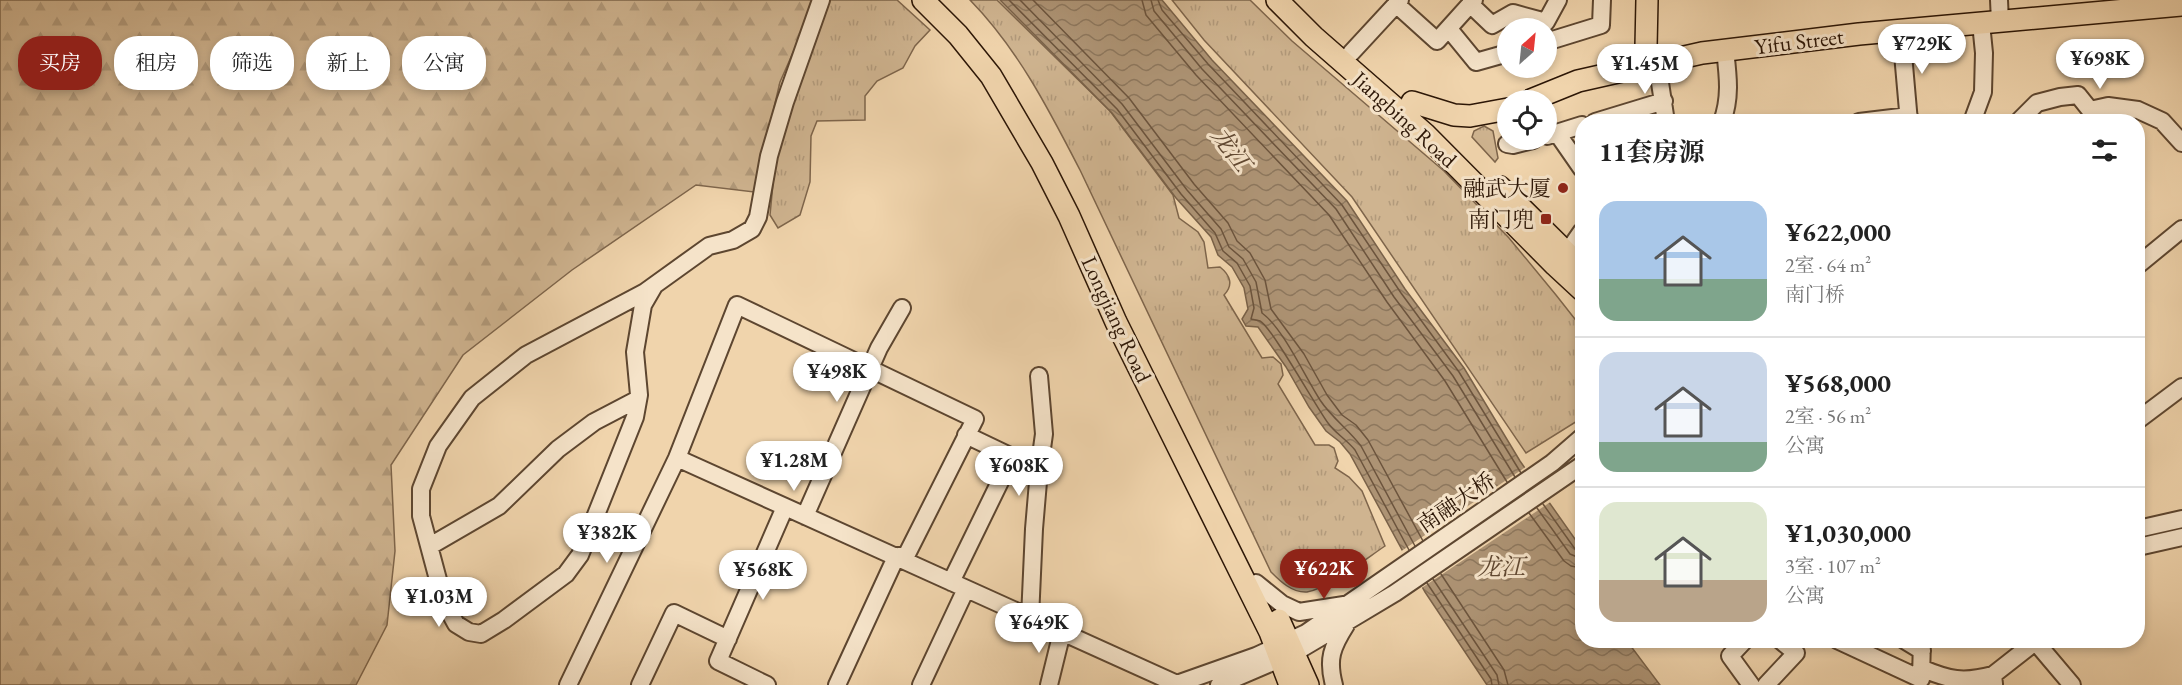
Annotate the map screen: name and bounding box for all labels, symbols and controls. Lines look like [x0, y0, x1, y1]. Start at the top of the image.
north arrow [1497, 18, 1557, 78]
map controls [1497, 18, 1557, 150]
street label: Yifu Street [1753, 22, 1845, 61]
pin: ¥729K [1880, 24, 1964, 75]
text: ¥729K [1892, 30, 1952, 56]
chip: 买房 [18, 36, 102, 90]
chip: 租房 [114, 36, 198, 90]
chip: 筛选 [210, 36, 294, 90]
chip: 新上 [306, 36, 390, 90]
chip: 公寓 [402, 36, 486, 90]
pin: ¥698K [2058, 39, 2142, 90]
pin: ¥1.45M [1596, 44, 1694, 95]
text: ¥698K [2070, 45, 2130, 71]
text: ¥1.45M [1611, 50, 1679, 76]
street label: Jiangbing Road [1345, 63, 1464, 175]
button: locate [1497, 90, 1557, 150]
water label: 龙江 [1205, 120, 1260, 180]
icon: filters [2088, 134, 2121, 167]
text: 11套房源 [1599, 135, 1705, 169]
place label: 融武大厦 [1463, 174, 1551, 203]
marker: 融武大厦 [1556, 181, 1570, 195]
place label: 南门兜 [1468, 205, 1534, 234]
marker: 南门兜 [1539, 212, 1553, 226]
text: ¥622,000 [1785, 215, 1891, 249]
icon: home [1647, 225, 1719, 297]
street label: Longjiang Road [1075, 251, 1159, 388]
text: 2室 · 64 m² [1785, 252, 1871, 278]
text: 南门桥 [1785, 281, 1845, 307]
pin: ¥498K [795, 352, 879, 403]
text: ¥498K [807, 358, 867, 384]
text: ¥568,000 [1785, 366, 1891, 400]
icon: home [1647, 376, 1719, 448]
text: 2室 · 56 m² [1785, 403, 1871, 429]
text: 公寓 [1785, 432, 1825, 458]
pin: ¥1.28M [745, 441, 843, 492]
pin: ¥608K [977, 446, 1061, 497]
text: ¥1.28M [760, 447, 828, 473]
text: ¥608K [989, 452, 1049, 478]
street label: 南融大桥 [1412, 466, 1501, 539]
pin: ¥382K [565, 513, 649, 564]
text: ¥1,030,000 [1785, 516, 1911, 550]
text: ¥382K [577, 519, 637, 545]
icon: home [1647, 526, 1719, 598]
pin: ¥622K [1282, 549, 1366, 600]
pin: ¥568K [721, 550, 805, 601]
water label: 龙江 [1477, 551, 1528, 582]
text: 3室 · 107 m² [1785, 553, 1881, 579]
text: ¥622K [1294, 555, 1354, 581]
text: ¥568K [733, 556, 793, 582]
pin: ¥1.03M [390, 577, 488, 628]
text: 公寓 [1785, 582, 1825, 608]
text: ¥1.03M [405, 583, 473, 609]
pin: ¥649K [997, 603, 1081, 654]
text: ¥649K [1009, 609, 1069, 635]

